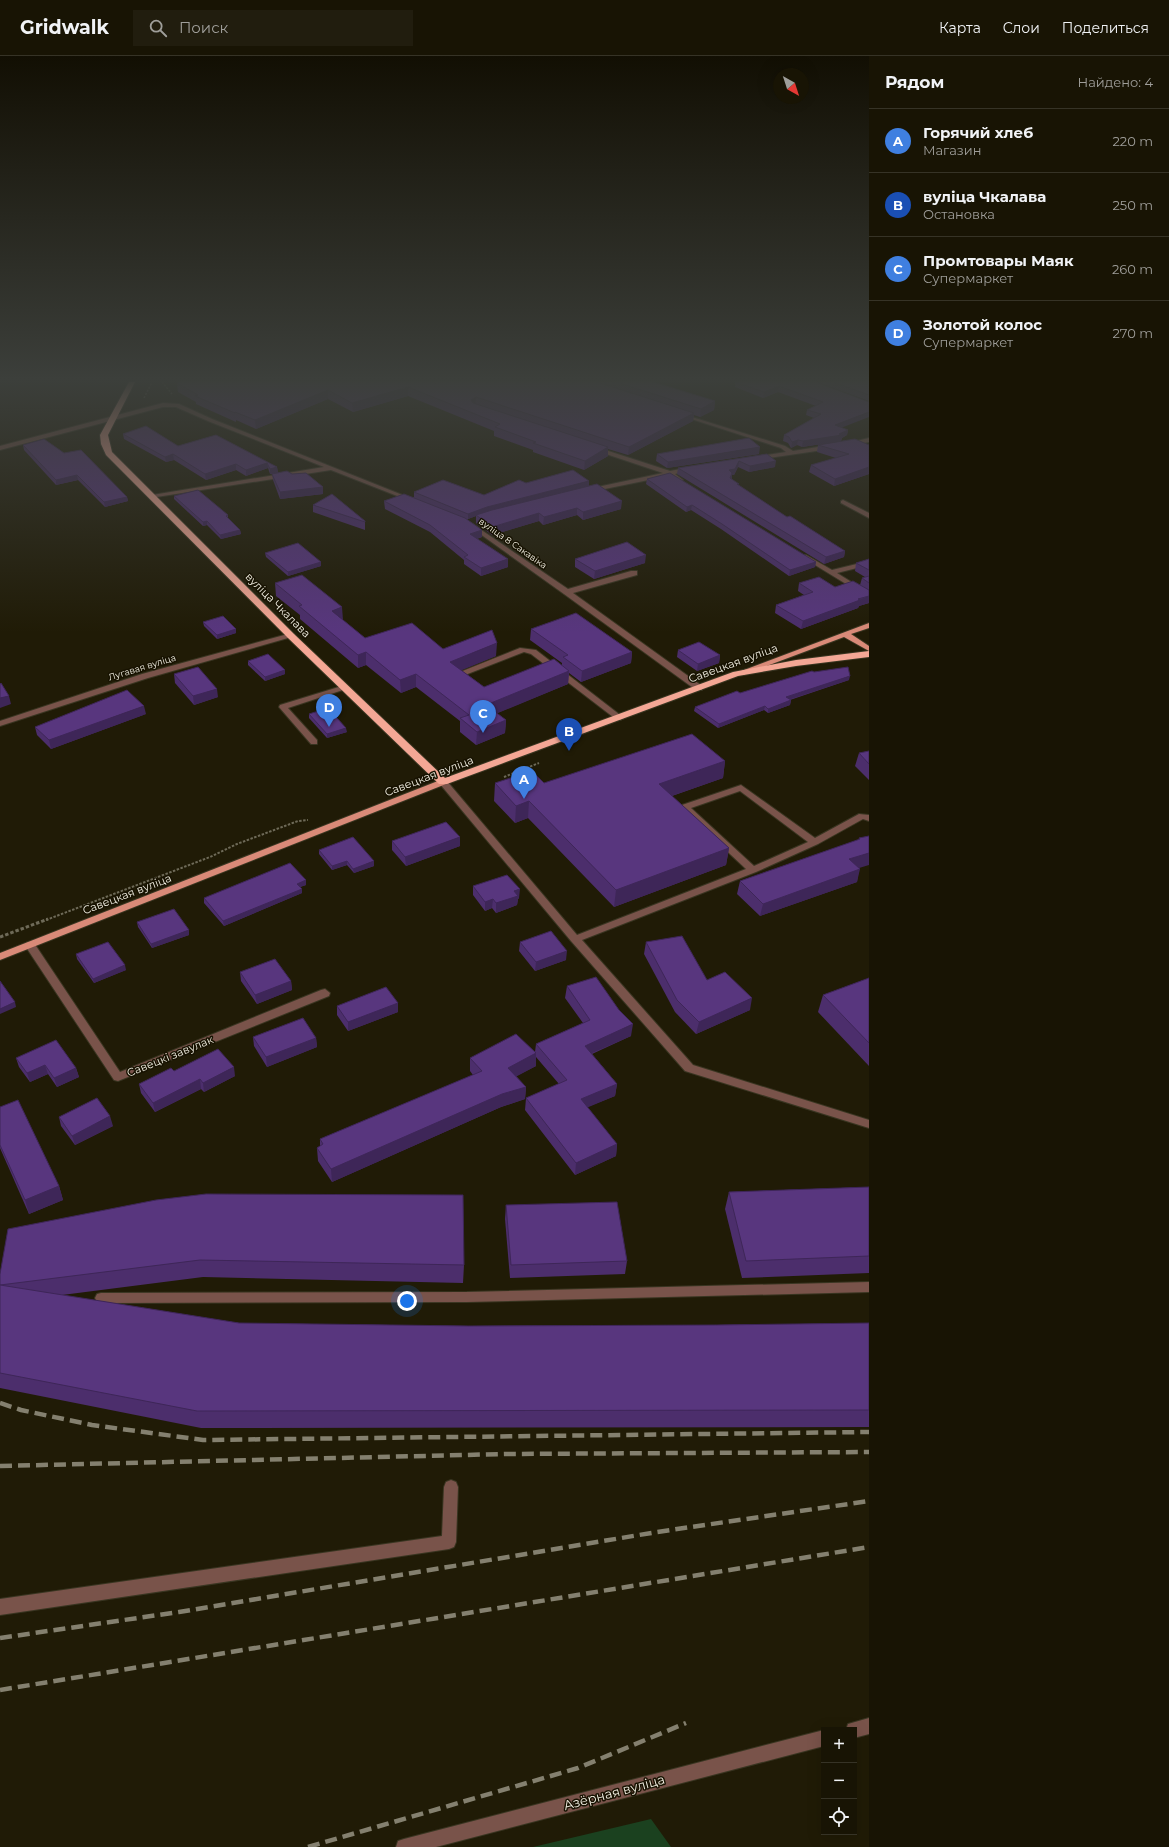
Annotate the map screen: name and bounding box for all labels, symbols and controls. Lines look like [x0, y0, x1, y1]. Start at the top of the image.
search box [133, 10, 413, 46]
text: Gridwalk [20, 16, 109, 39]
icon: search [147, 17, 169, 39]
text: Поиск [179, 18, 228, 37]
text: Карта [939, 19, 981, 37]
text: Слои [1003, 19, 1040, 37]
text: Поделиться [1062, 19, 1149, 37]
north arrow [773, 68, 809, 104]
text: Рядом [885, 72, 944, 92]
text: Найдено: 4 [1078, 74, 1153, 90]
text: Горячий хлеб [923, 123, 1033, 142]
text: A [893, 133, 903, 149]
text: 220 m [1112, 133, 1153, 149]
text: Магазин [923, 142, 982, 158]
text: вуліца Чкалава [923, 187, 1046, 206]
text: B [893, 197, 903, 213]
text: 250 m [1112, 197, 1153, 213]
text: Остановка [923, 206, 995, 222]
text: Промтовары Маяк [923, 251, 1074, 270]
text: C [893, 261, 903, 277]
text: 260 m [1112, 261, 1153, 277]
text: Супермаркет [923, 270, 1013, 286]
text: Золотой колос [923, 315, 1042, 334]
text: D [893, 325, 903, 341]
text: 270 m [1112, 325, 1153, 341]
text: Супермаркет [923, 334, 1013, 350]
street label: вуліца 8 Сакавіка [477, 515, 549, 571]
street label: вуліца Чкалава [243, 570, 313, 640]
street label: Савецкая вуліца [686, 640, 780, 686]
street label: Лугавая вуліца [107, 652, 177, 682]
pin: D [316, 694, 342, 727]
pin: C [470, 700, 496, 733]
pin: B [556, 718, 582, 751]
street label: Савецкая вуліца [383, 753, 475, 799]
pin: A [511, 766, 537, 799]
street label: Савецкая вуліца [81, 871, 173, 917]
street label: Савецкі завулак [125, 1032, 216, 1080]
your location [397, 1291, 417, 1311]
map controls [821, 1727, 857, 1835]
button: + [821, 1727, 857, 1763]
button: − [821, 1763, 857, 1799]
street label: Азёрная вуліца [562, 1771, 666, 1813]
button: locate [821, 1799, 857, 1835]

